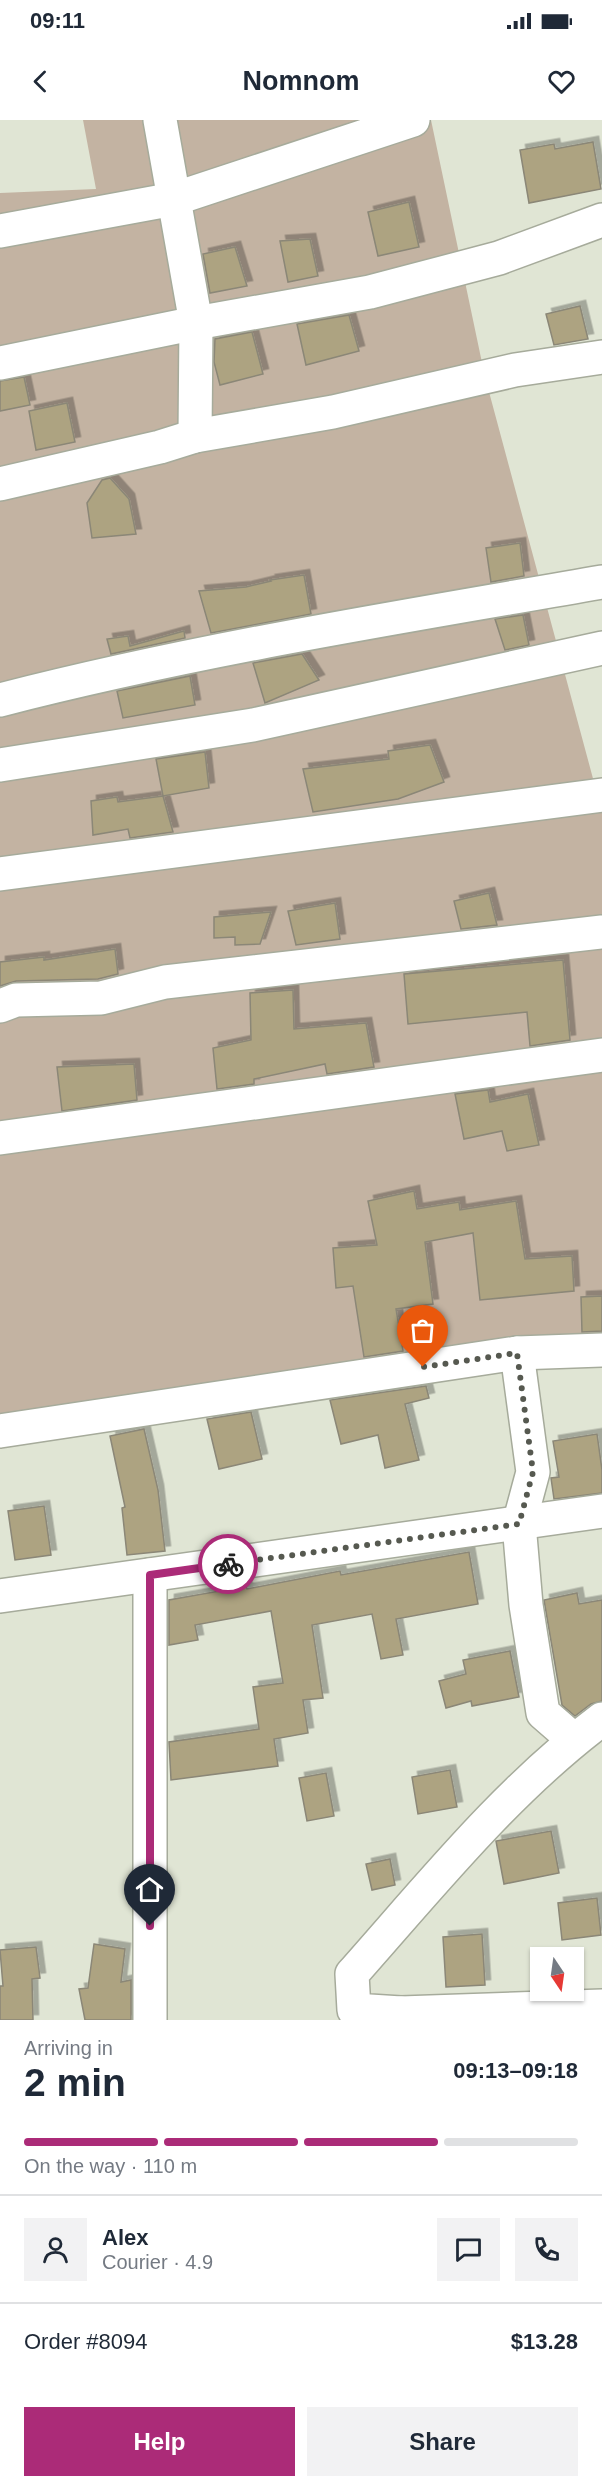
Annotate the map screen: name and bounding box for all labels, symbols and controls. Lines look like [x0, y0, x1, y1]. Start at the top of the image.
text: 09:11 [30, 8, 85, 33]
icon: back [24, 65, 57, 98]
icon: heart [545, 65, 578, 98]
text: Nomnom [243, 66, 360, 96]
pin [397, 1305, 448, 1367]
icon: bag [406, 1314, 439, 1347]
courier [198, 1534, 258, 1594]
icon: bike [212, 1548, 245, 1581]
pin [124, 1864, 175, 1926]
icon: home [133, 1873, 166, 1906]
north arrow [530, 1947, 584, 2001]
map controls [530, 1947, 584, 2001]
text: Arriving in [24, 2037, 113, 2059]
text: 09:13–09:18 [453, 2058, 578, 2083]
text: 2 min [24, 2061, 126, 2104]
text: On the way · 110 m [24, 2155, 197, 2177]
button: person [24, 2218, 87, 2281]
button: chat [437, 2218, 500, 2281]
button: phone [515, 2218, 578, 2281]
text: Alex [102, 2225, 148, 2250]
text: Courier · 4.9 [102, 2251, 213, 2273]
text: Order #8094 [24, 2329, 148, 2354]
text: $13.28 [511, 2329, 578, 2354]
button: Help [24, 2407, 295, 2476]
button: Share [307, 2407, 578, 2476]

